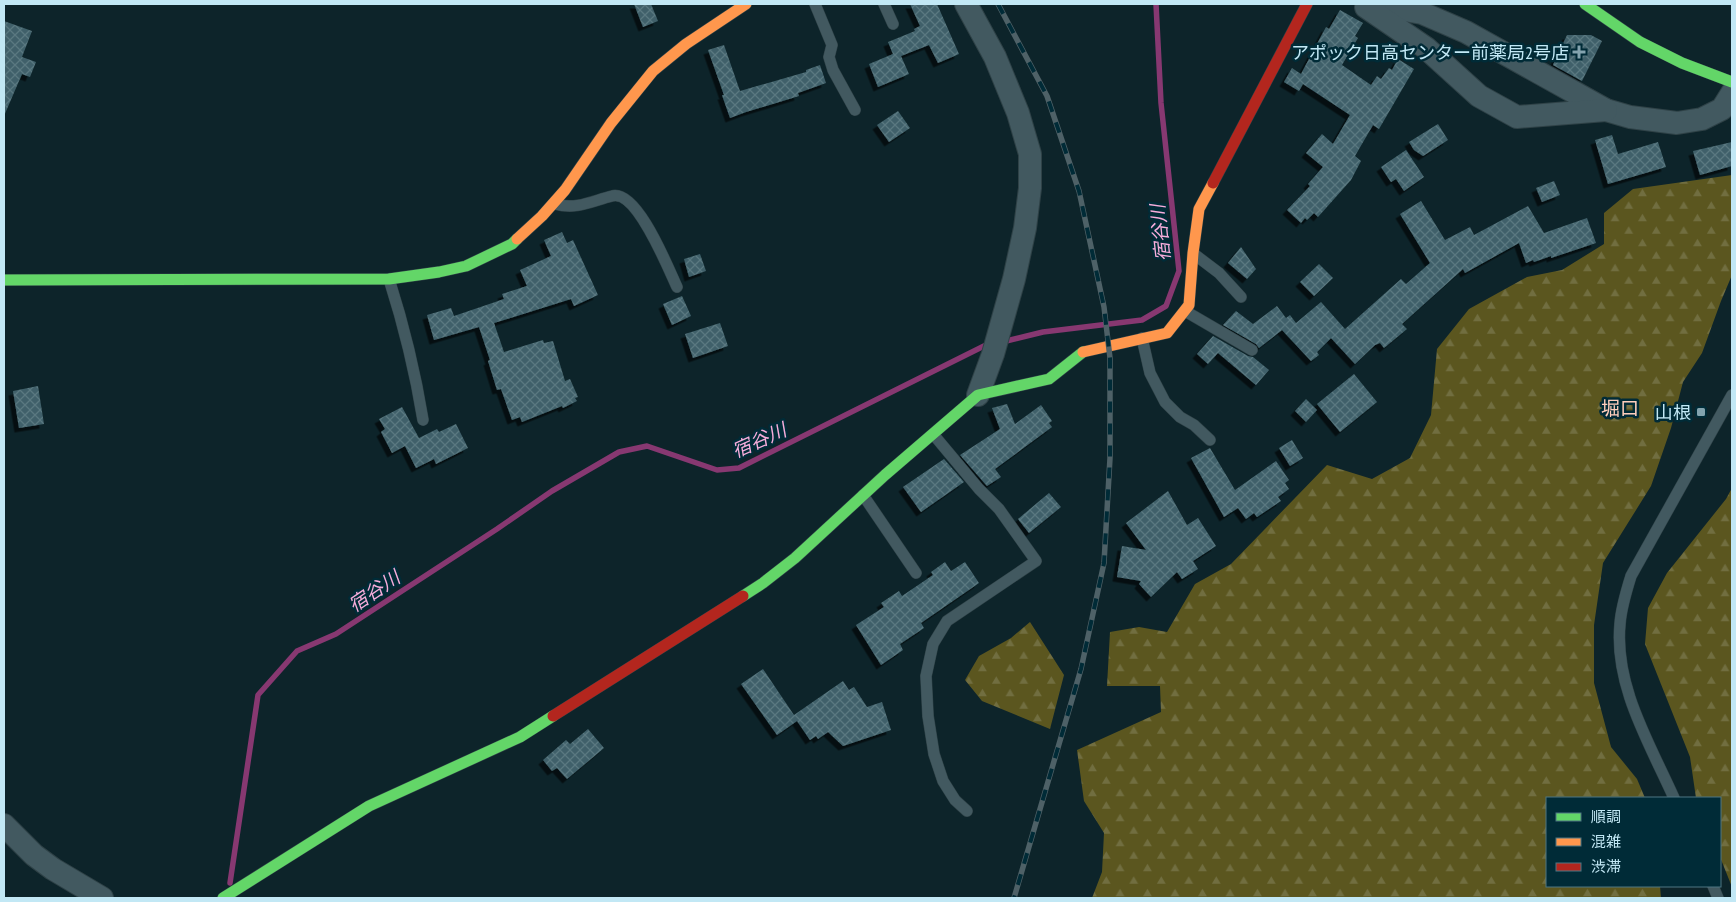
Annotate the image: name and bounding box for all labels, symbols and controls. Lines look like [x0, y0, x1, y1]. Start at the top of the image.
place label: アポック日高センター前薬局2号店 [1291, 41, 1569, 64]
marker: アポック日高センター前薬局2号店 [1573, 46, 1585, 58]
water label: 宿谷川 [1145, 201, 1175, 263]
district label: 堀口 [1601, 396, 1639, 420]
place label: 山根 [1655, 401, 1691, 424]
marker: 山根 [1695, 406, 1707, 418]
water label: 宿谷川 [728, 417, 792, 463]
water label: 宿谷川 [344, 564, 406, 617]
legend [1546, 797, 1721, 887]
text: 順調 [1591, 807, 1621, 826]
text: 混雑 [1591, 832, 1621, 851]
text: 渋滞 [1591, 857, 1621, 876]

